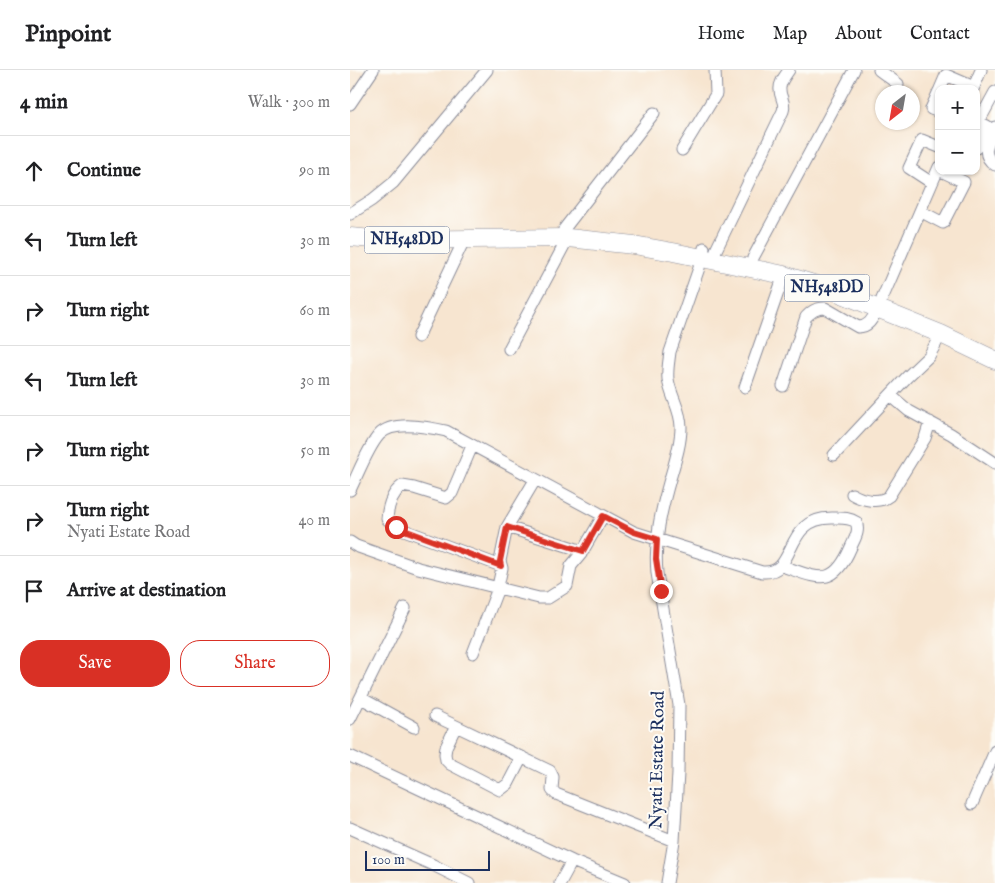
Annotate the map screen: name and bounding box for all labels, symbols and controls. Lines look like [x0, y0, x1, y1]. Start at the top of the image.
text: Pinpoint [25, 19, 111, 50]
text: Home [698, 23, 745, 46]
text: Map [773, 23, 807, 46]
text: About [835, 23, 882, 46]
text: Contact [910, 23, 970, 46]
north arrow [875, 85, 920, 130]
map controls [935, 85, 980, 175]
button: + [935, 85, 980, 130]
text: 4 min [20, 89, 68, 116]
text: Walk · 300 m [248, 93, 330, 113]
button: − [935, 130, 980, 175]
icon: ahead [20, 157, 48, 185]
text: Continue [67, 159, 141, 183]
text: 90 m [299, 161, 330, 181]
road number: NH548DD [365, 226, 450, 254]
icon: left [20, 227, 48, 255]
text: Turn left [67, 229, 138, 253]
text: 30 m [300, 231, 330, 251]
road number: NH548DD [784, 274, 870, 302]
icon: right [20, 297, 48, 325]
text: Turn right [67, 299, 149, 323]
text: 60 m [300, 301, 330, 321]
icon: left [20, 367, 48, 395]
text: Turn left [67, 369, 138, 393]
text: 30 m [300, 371, 330, 391]
icon: right [20, 437, 48, 465]
text: Turn right [67, 439, 149, 463]
text: 50 m [301, 441, 330, 461]
text: Turn right [67, 499, 149, 523]
icon: right [20, 507, 48, 535]
text: 40 m [298, 511, 330, 531]
route start [385, 516, 408, 539]
text: Nyati Estate Road [67, 523, 190, 543]
icon: arrive [20, 577, 48, 605]
text: Arrive at destination [67, 579, 226, 603]
route end [650, 580, 673, 603]
button: Save [20, 640, 170, 687]
button: Share [180, 640, 330, 687]
street label: Nyati Estate Road [645, 690, 671, 829]
scale bar [365, 848, 490, 871]
text: 100 m [372, 851, 405, 869]

